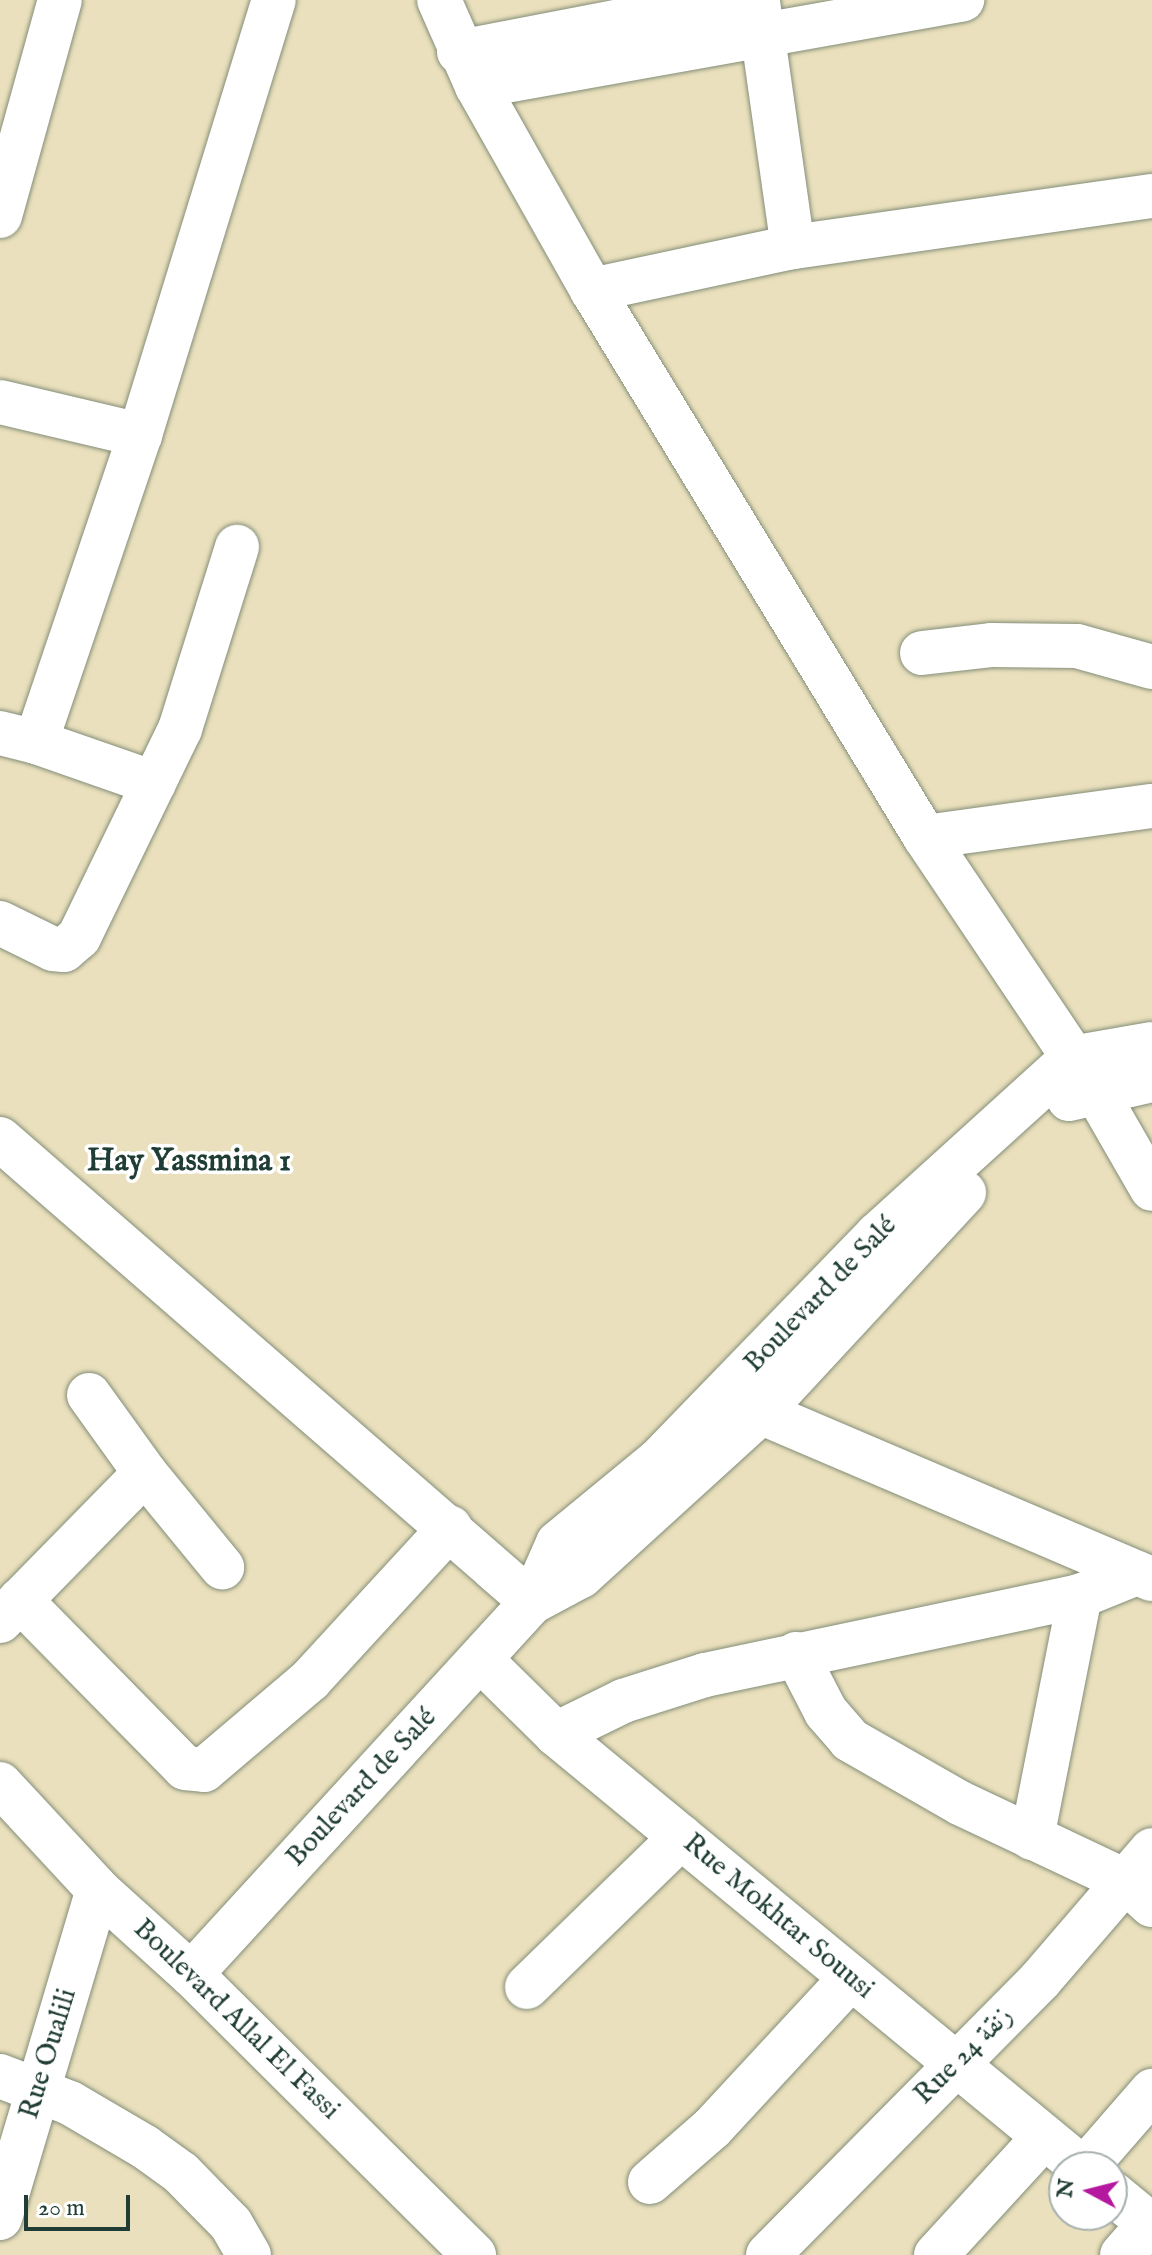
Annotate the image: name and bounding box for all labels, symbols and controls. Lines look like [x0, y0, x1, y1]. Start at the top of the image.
district label: Hay Yassmina 1 [87, 1143, 291, 1181]
street label: Boulevard de Salé [738, 1210, 904, 1380]
street label: Boulevard de Salé [280, 1702, 444, 1874]
street label: Rue Mokhtar Souusi [676, 1827, 880, 2007]
street label: Boulevard Allal El Fassi [126, 1913, 346, 2127]
street label: Rue Oualili [13, 1985, 85, 2123]
street label: Rue 24 زنقة [908, 2000, 1020, 2112]
north arrow [1048, 2151, 1128, 2231]
text: N [1051, 2177, 1081, 2199]
scale bar [28, 2179, 134, 2229]
text: 20 m [38, 2193, 85, 2224]

